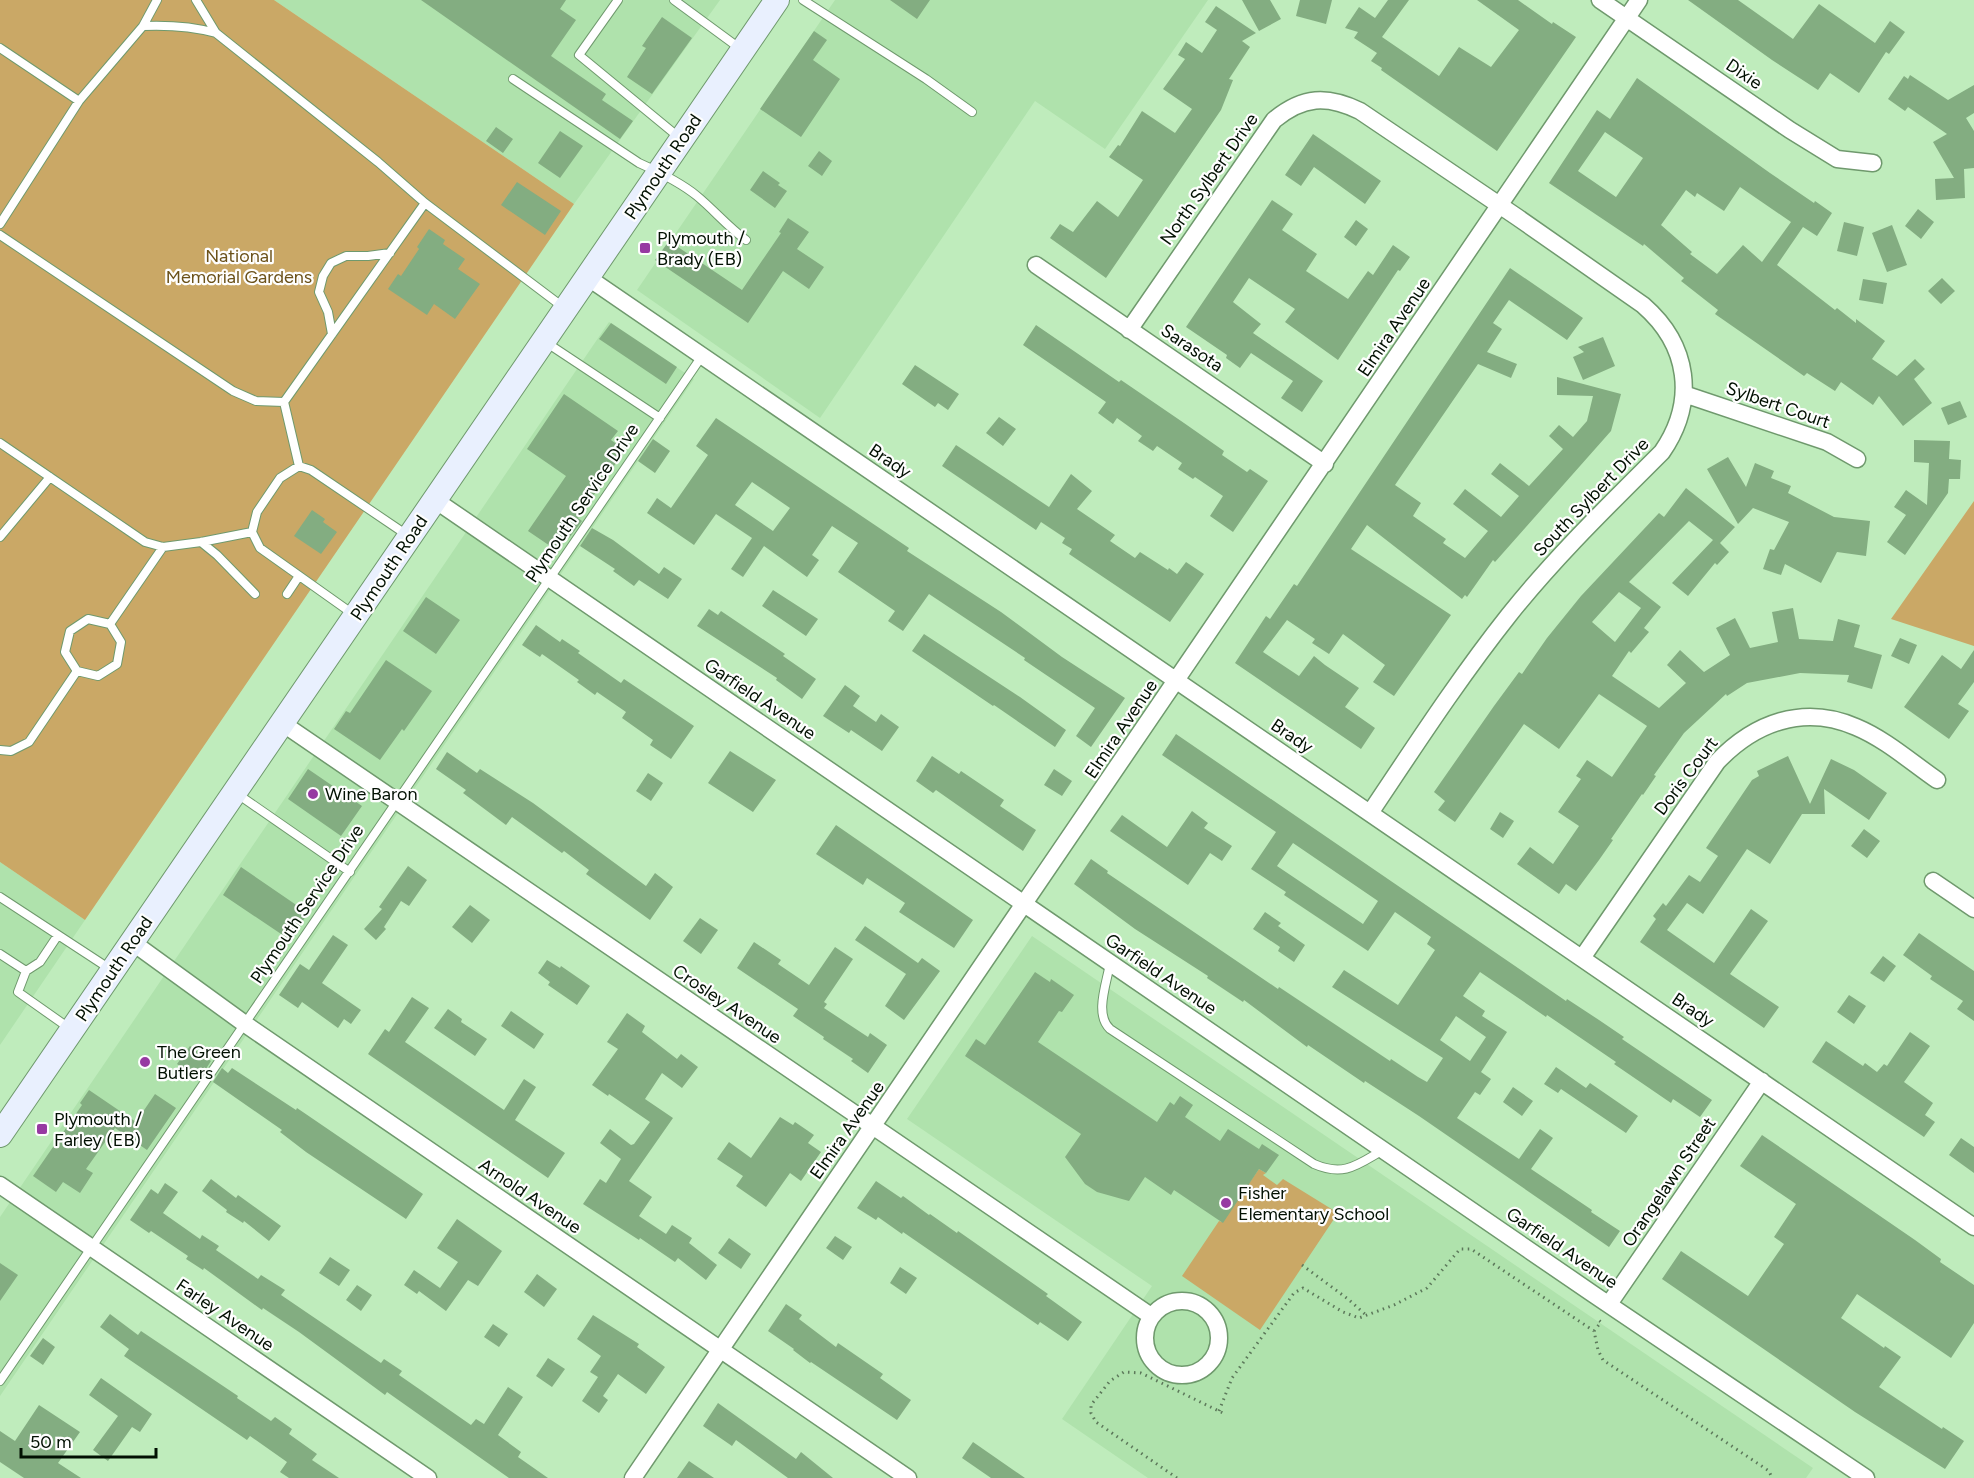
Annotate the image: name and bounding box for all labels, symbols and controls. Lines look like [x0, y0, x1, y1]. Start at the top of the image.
street label: Dixie [1722, 54, 1767, 94]
street label: North Sylbert Drive [1155, 109, 1263, 249]
street label: Plymouth Road [620, 110, 706, 224]
place label: Plymouth / Brady (EB) [657, 227, 745, 270]
marker: Plymouth / Brady (EB) [638, 241, 652, 255]
park label: National Memorial Gardens [166, 245, 312, 288]
street label: Elmira Avenue [1353, 273, 1435, 381]
street label: Sarasota [1157, 319, 1227, 377]
street label: Sylbert Court [1723, 377, 1833, 433]
street label: Plymouth Service Drive [521, 419, 644, 587]
street label: South Sylbert Drive [1529, 433, 1653, 561]
street label: Brady [865, 439, 916, 483]
street label: Plymouth Road [346, 511, 432, 625]
street label: Garfield Avenue [700, 654, 820, 744]
street label: Elmira Avenue [1080, 675, 1162, 783]
street label: Brady [1267, 714, 1318, 758]
street label: Doris Court [1649, 732, 1723, 819]
place label: Wine Baron [325, 783, 418, 805]
marker: Wine Baron [306, 787, 320, 801]
street label: Plymouth Service Drive [246, 820, 369, 988]
street label: Plymouth Road [71, 912, 157, 1026]
street label: Garfield Avenue [1101, 929, 1221, 1019]
street label: Crosley Avenue [669, 960, 786, 1049]
street label: Brady [1668, 988, 1719, 1032]
place label: The Green Butlers [157, 1041, 241, 1084]
marker: The Green Butlers [138, 1055, 152, 1069]
street label: Elmira Avenue [805, 1077, 889, 1183]
place label: Plymouth / Farley (EB) [54, 1108, 142, 1151]
street label: Orangelawn Street [1617, 1113, 1721, 1251]
marker: Plymouth / Farley (EB) [35, 1122, 49, 1136]
street label: Arnold Avenue [475, 1154, 585, 1238]
place label: Fisher Elementary School [1238, 1182, 1389, 1225]
marker: Fisher Elementary School [1219, 1196, 1233, 1210]
street label: Garfield Avenue [1502, 1203, 1622, 1293]
street label: Farley Avenue [172, 1274, 278, 1356]
scale bar [21, 1421, 156, 1459]
text: 50 m [30, 1431, 72, 1453]

